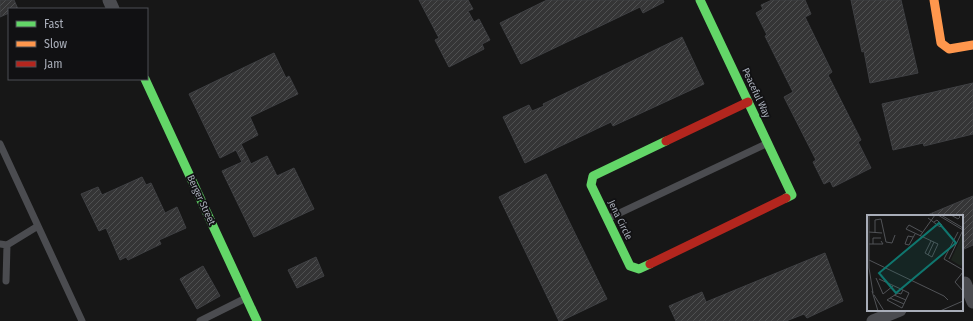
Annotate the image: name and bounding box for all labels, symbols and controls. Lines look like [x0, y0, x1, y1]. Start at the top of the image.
legend [8, 8, 148, 80]
text: Fast [44, 17, 63, 31]
text: Slow [44, 37, 67, 51]
text: Jam [44, 57, 62, 71]
street label: Peaceful Way [739, 66, 773, 120]
street label: Berger Street [184, 173, 218, 228]
street label: Jena Circle [605, 198, 635, 242]
inset map [867, 215, 963, 311]

